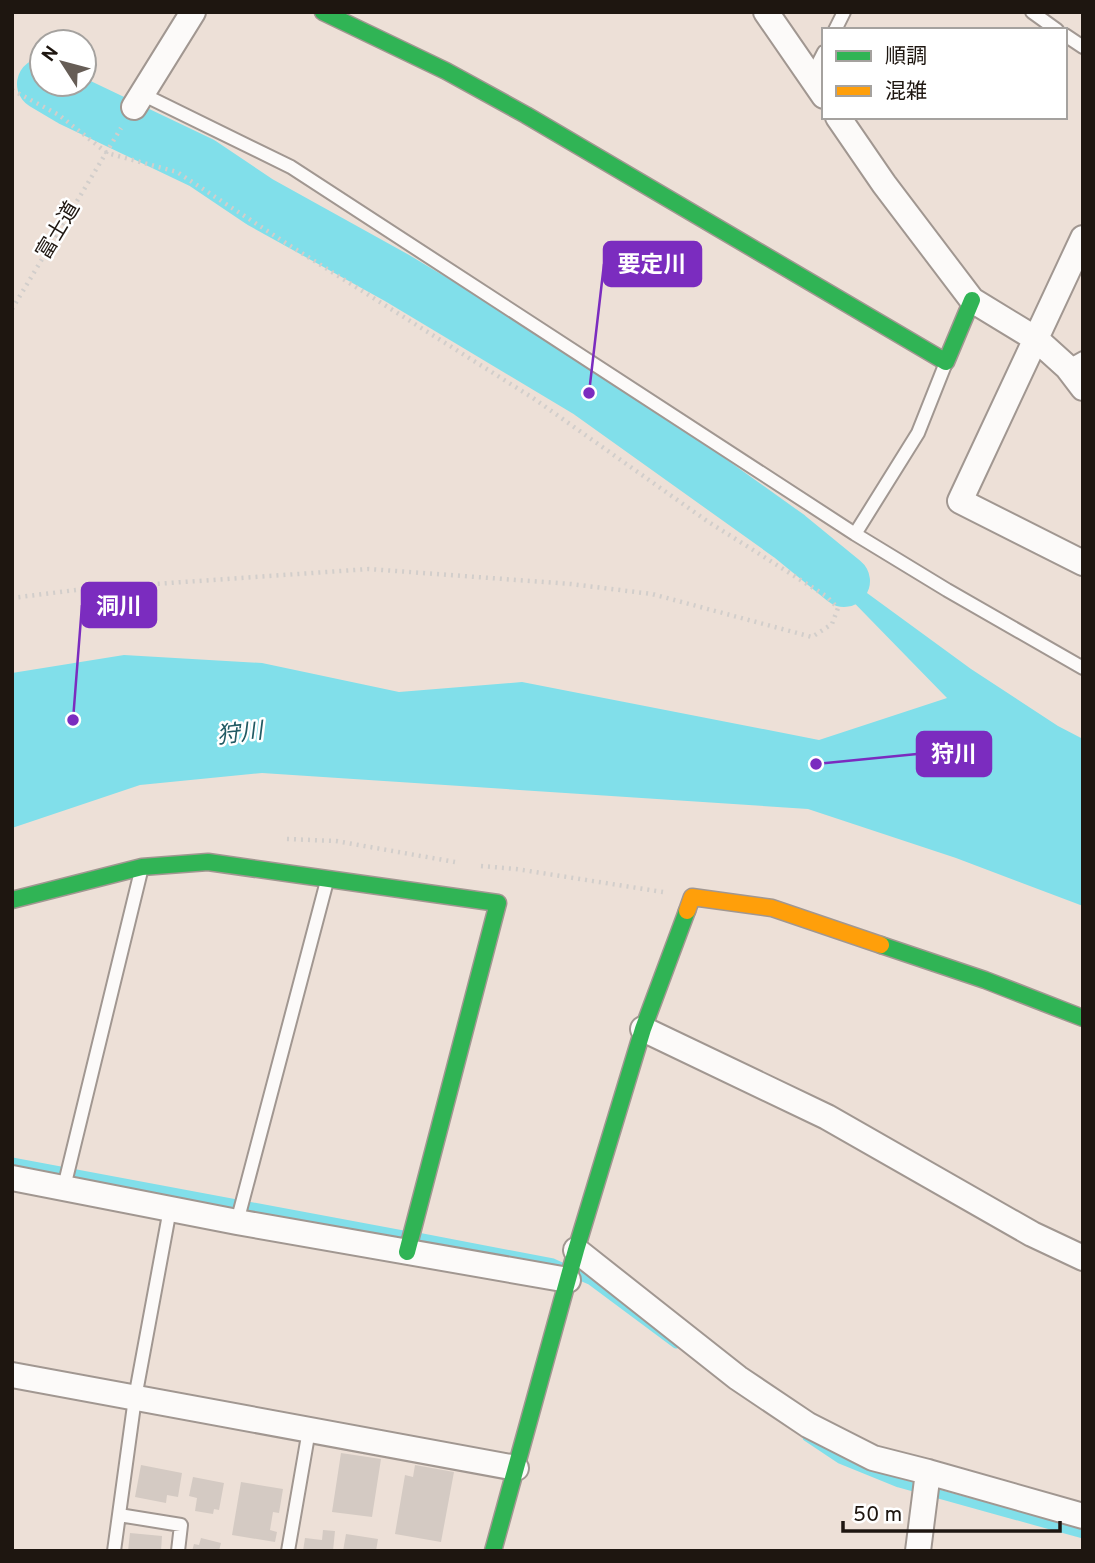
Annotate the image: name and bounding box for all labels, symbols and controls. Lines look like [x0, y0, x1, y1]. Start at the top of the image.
north arrow [28, 28, 98, 98]
legend [822, 28, 1067, 119]
text: N [37, 42, 65, 67]
text: 順調 [885, 44, 927, 71]
text: 混雑 [885, 79, 927, 106]
street label: 富士道 [31, 197, 87, 265]
callout: 要定川 [604, 242, 701, 286]
text: 要定川 [618, 252, 687, 281]
callout: 洞川 [82, 583, 156, 627]
text: 洞川 [96, 594, 142, 623]
water label: 狩川 [215, 717, 268, 752]
callout: 狩川 [917, 732, 991, 776]
text: 狩川 [931, 742, 977, 771]
scale bar [843, 1490, 1060, 1534]
text: 50 m [853, 1502, 902, 1529]

